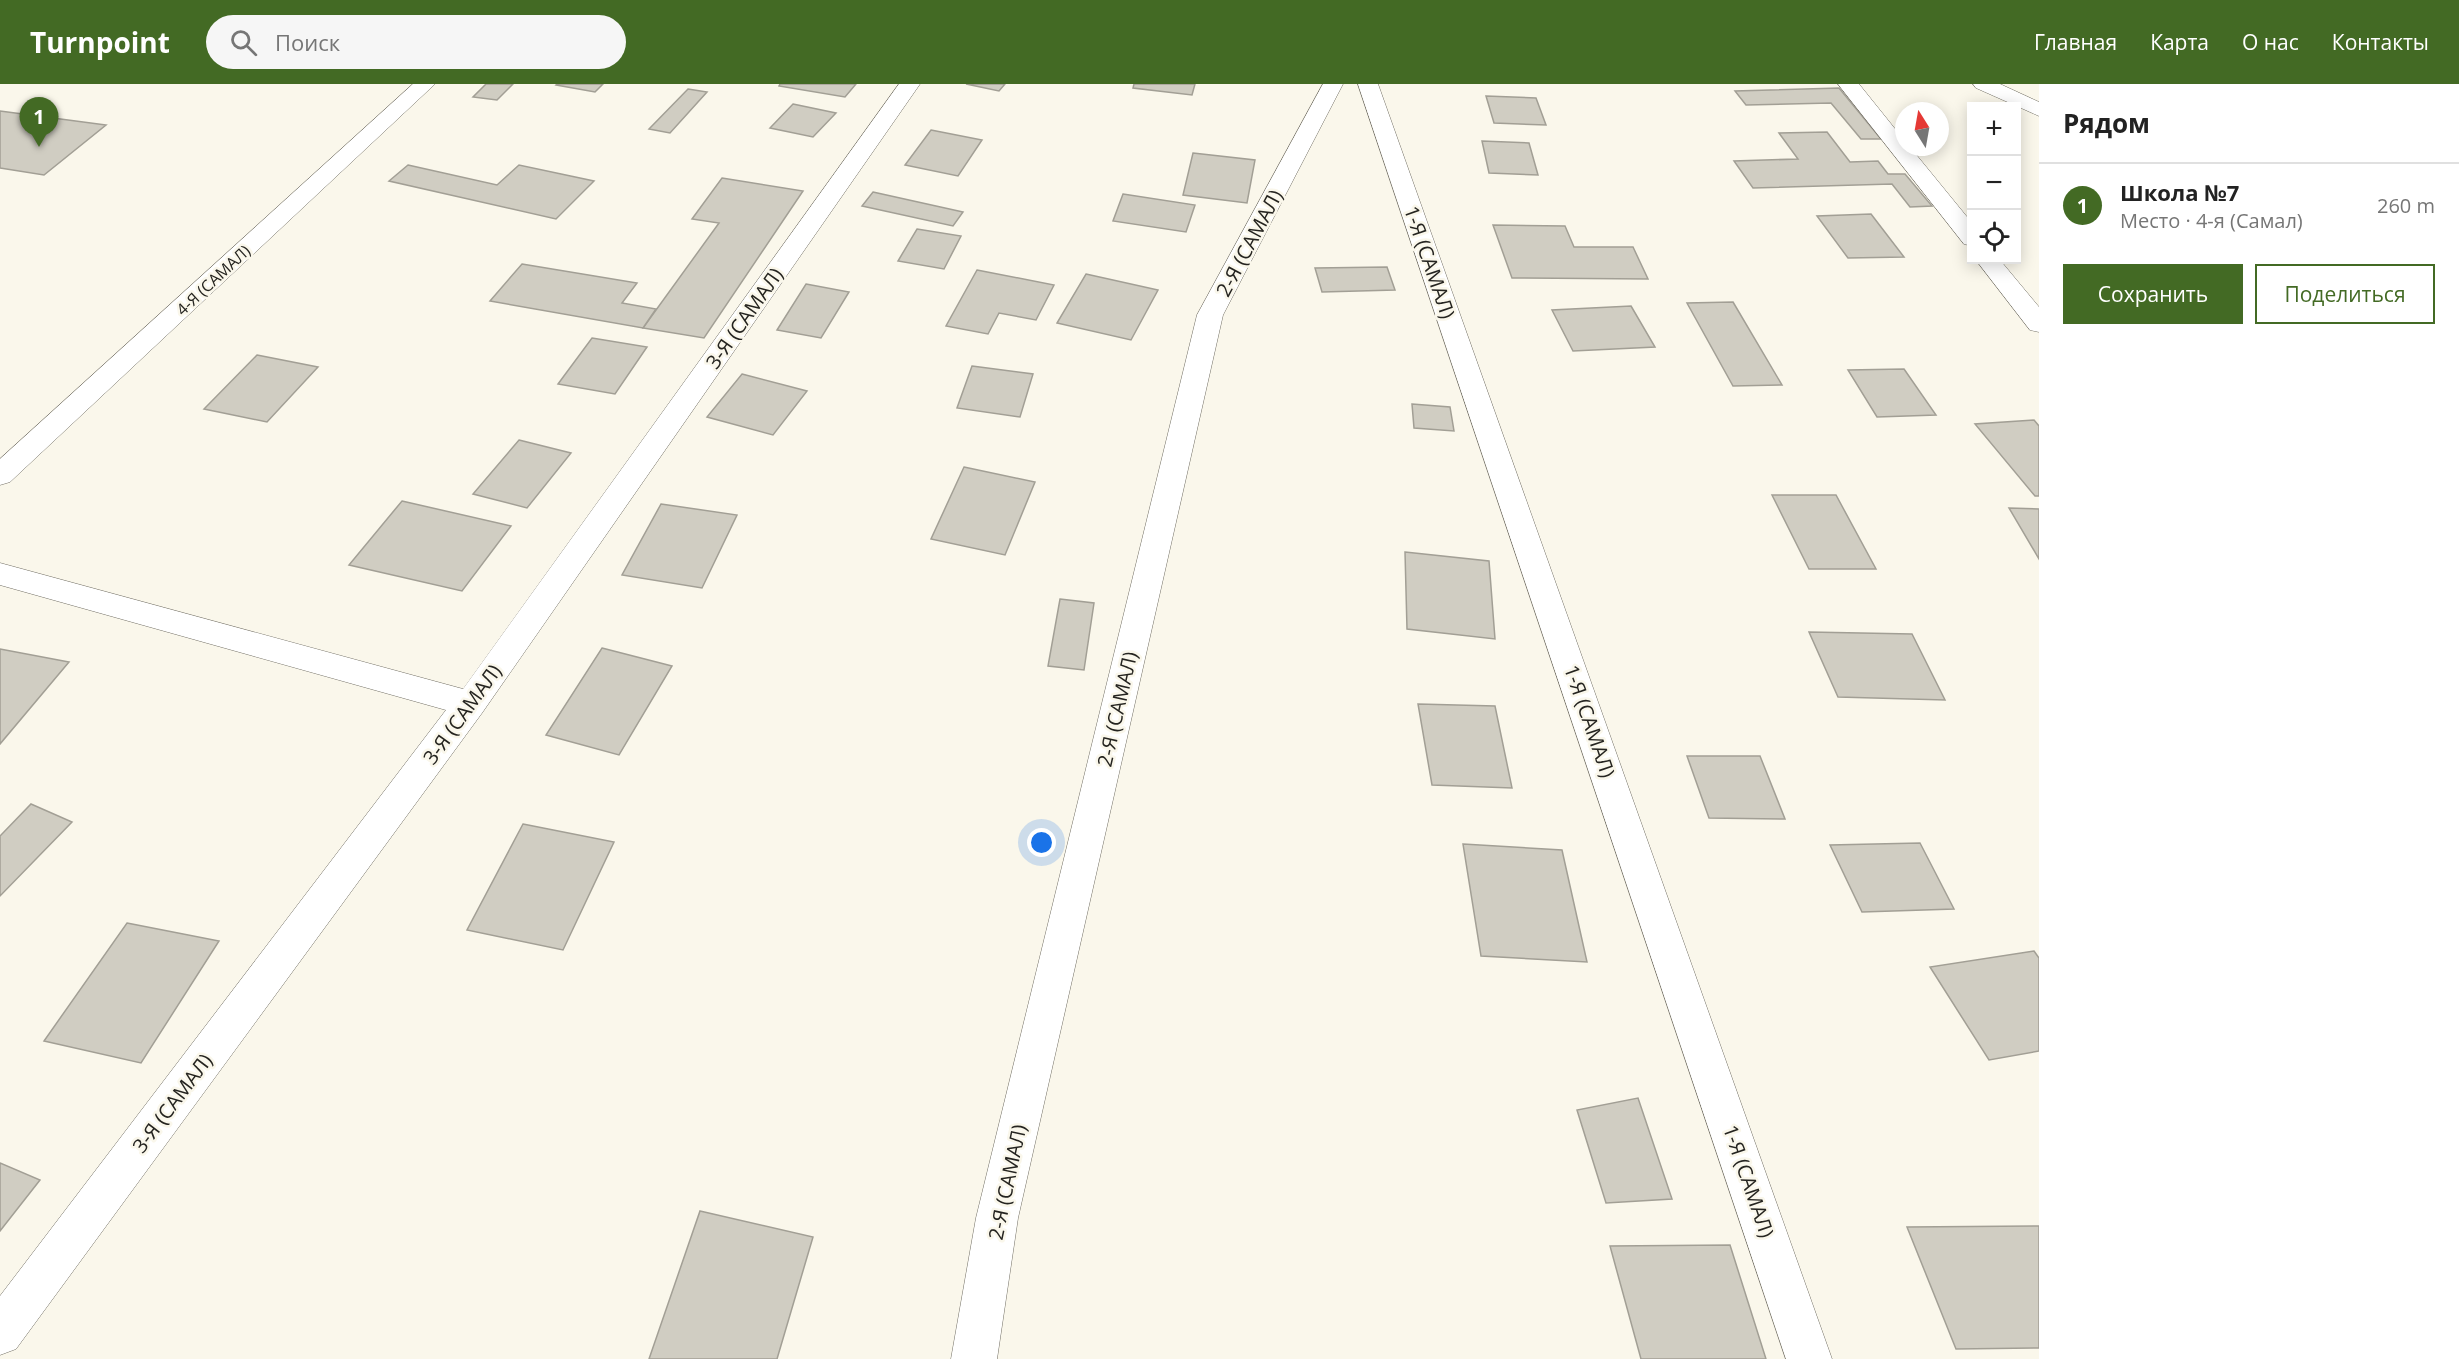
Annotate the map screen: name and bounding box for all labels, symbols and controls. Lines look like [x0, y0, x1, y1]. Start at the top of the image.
search box [206, 15, 626, 69]
text: Turnpoint [30, 23, 170, 61]
icon: search [227, 26, 260, 59]
text: Поиск [275, 27, 340, 57]
text: Главная [2034, 28, 2117, 56]
text: Карта [2150, 28, 2209, 56]
text: О нас [2242, 28, 2299, 56]
text: Контакты [2332, 28, 2429, 56]
pin: 1 [20, 98, 58, 147]
north arrow [1895, 102, 1949, 156]
map controls [1967, 102, 2021, 264]
button: + [1967, 102, 2021, 156]
text: Рядом [2063, 105, 2150, 141]
button: − [1967, 156, 2021, 210]
text: Школа №7 [2120, 177, 2239, 207]
street label: 2-Я (САМАЛ) [1210, 185, 1289, 301]
text: 1 [2077, 192, 2088, 219]
text: 260 m [2377, 192, 2435, 219]
street label: 1-Я (САМАЛ) [1398, 202, 1462, 322]
text: Место · 4-я (Самал) [2120, 207, 2303, 234]
button: locate [1967, 210, 2021, 264]
street label: 4-Я (САМАЛ) [171, 240, 255, 320]
street label: 3-Я (САМАЛ) [699, 262, 789, 374]
button: Сохранить [2063, 264, 2243, 324]
button: Поделиться [2255, 264, 2435, 324]
street label: 2-Я (САМАЛ) [1091, 649, 1143, 769]
street label: 3-Я (САМАЛ) [417, 658, 507, 769]
street label: 1-Я (САМАЛ) [1558, 661, 1622, 781]
your location [1027, 828, 1056, 857]
street label: 3-Я (САМАЛ) [126, 1048, 218, 1158]
street label: 1-Я (САМАЛ) [1717, 1121, 1781, 1241]
street label: 2-Я (САМАЛ) [982, 1122, 1032, 1242]

